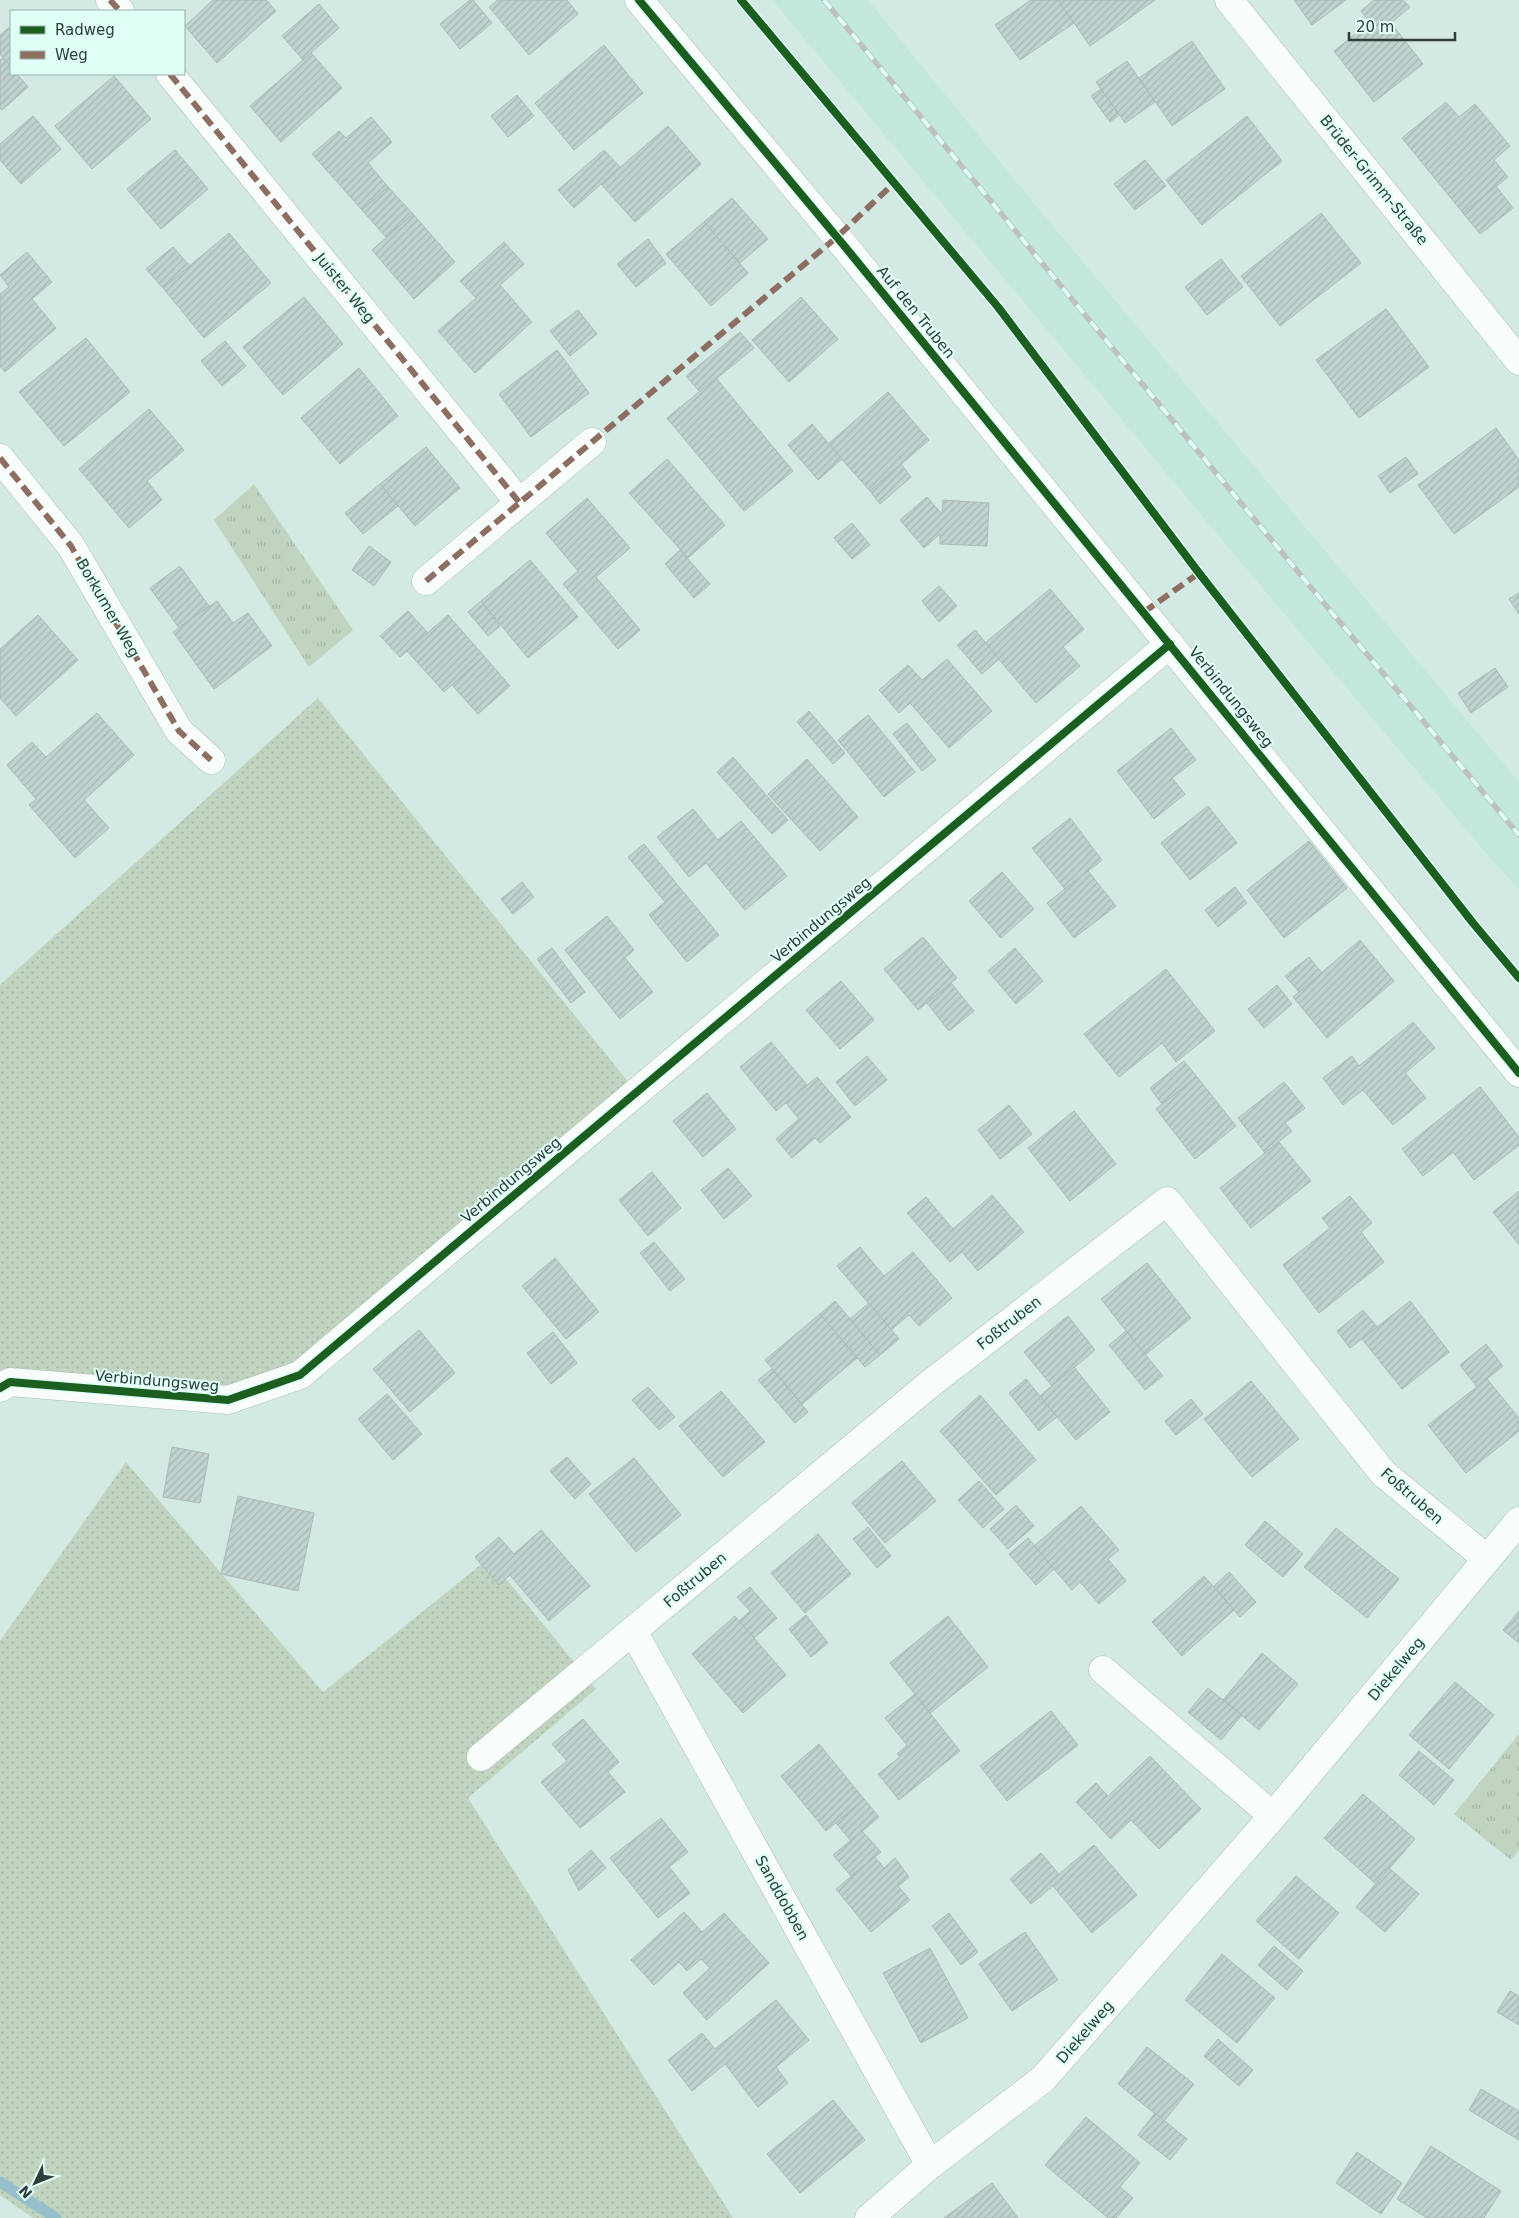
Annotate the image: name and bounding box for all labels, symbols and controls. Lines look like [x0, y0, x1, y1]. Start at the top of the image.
legend [10, 10, 185, 75]
scale bar [1349, 10, 1455, 42]
text: 20 m [1356, 18, 1394, 36]
text: Radweg [55, 21, 115, 39]
text: Weg [55, 46, 88, 64]
street label: Brüder-Grimm-Straße [1316, 111, 1432, 249]
street label: Juister Weg [311, 249, 379, 327]
street label: Auf den Truben [873, 262, 959, 362]
street label: Borkumer Weg [72, 555, 144, 661]
street label: Verbindungsweg [1185, 643, 1277, 751]
street label: Verbindungsweg [767, 873, 875, 967]
street label: Verbindungsweg [457, 1133, 565, 1227]
street label: Foßtruben [973, 1292, 1045, 1354]
street label: Verbindungsweg [94, 1367, 220, 1395]
street label: Foßtruben [1377, 1464, 1447, 1528]
street label: Foßtruben [660, 1549, 730, 1611]
street label: Diekelweg [1364, 1634, 1428, 1704]
street label: Sanddobben [751, 1852, 813, 1944]
street label: Diekelweg [1053, 1997, 1117, 2067]
north arrow [10, 2158, 60, 2208]
text: N [16, 2182, 35, 2202]

